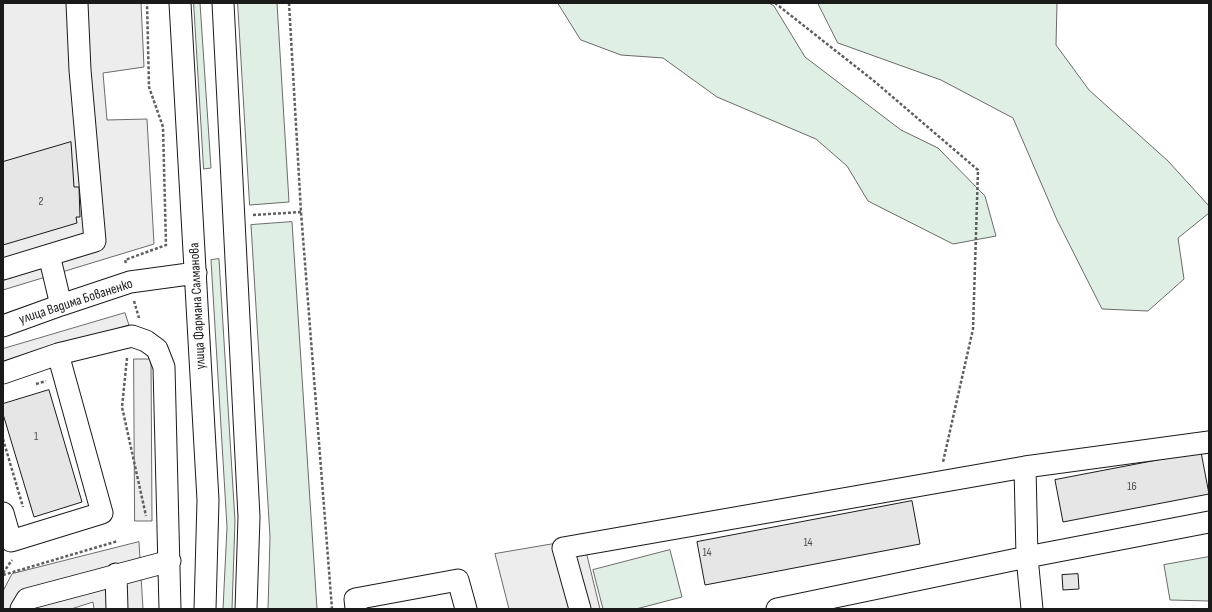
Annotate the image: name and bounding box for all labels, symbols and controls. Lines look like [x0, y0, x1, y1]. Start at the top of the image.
house number: 2 [39, 195, 43, 209]
street label: улица Фармана Салманова [186, 242, 210, 370]
street label: улица Вадима Бованенко [17, 276, 135, 328]
house number: 1 [34, 430, 38, 444]
house number: 16 [1127, 480, 1137, 494]
house number: 14 [803, 536, 813, 550]
house number: 14 [702, 546, 712, 560]

